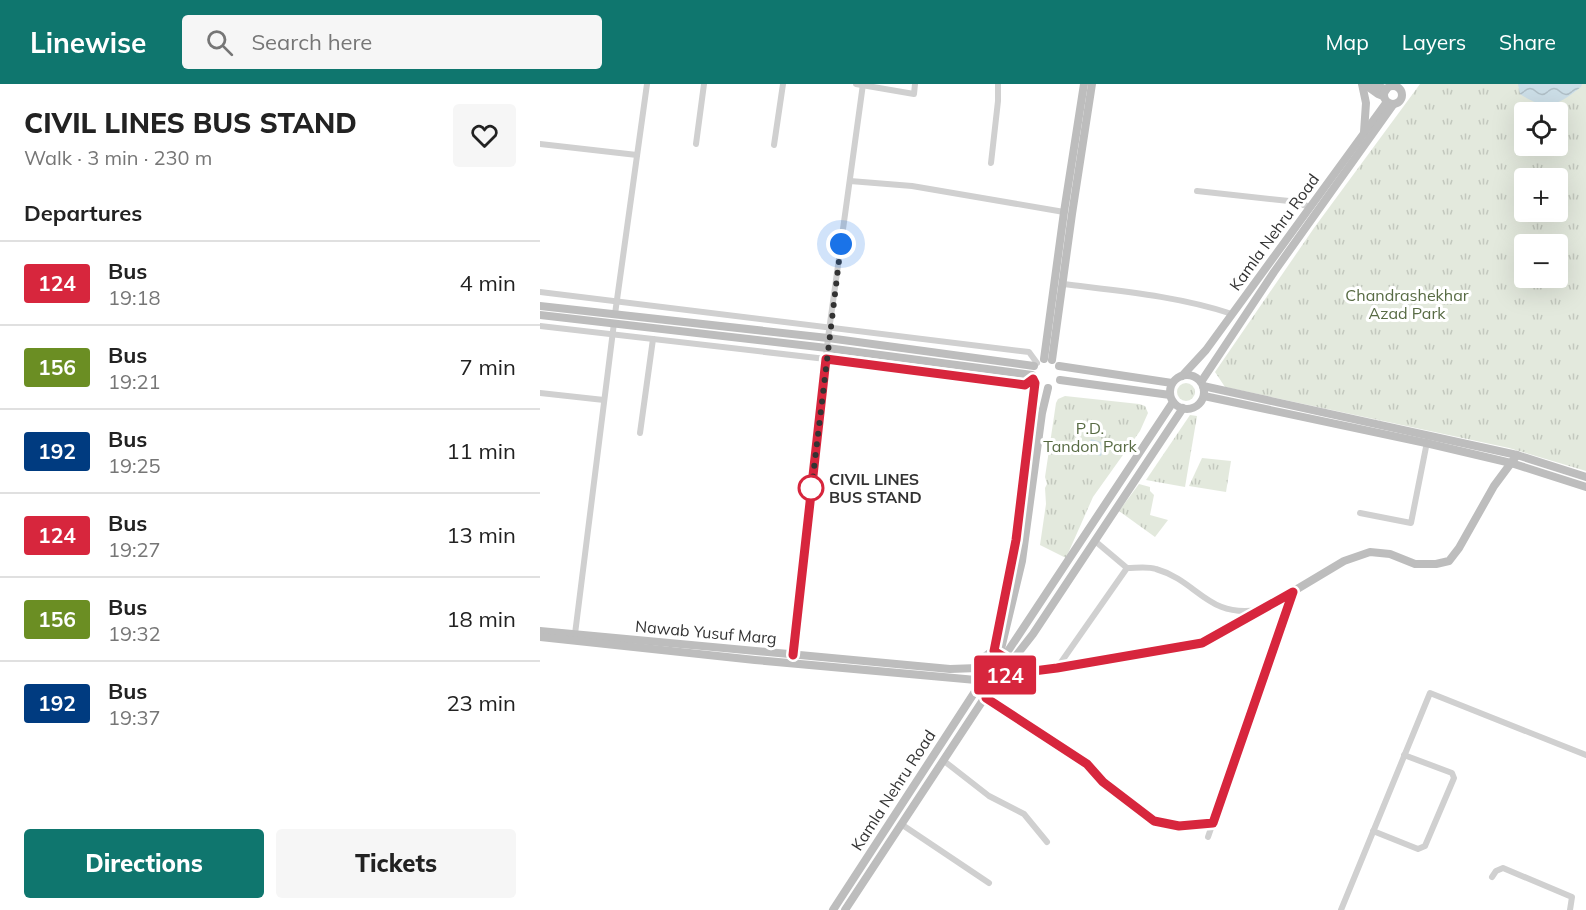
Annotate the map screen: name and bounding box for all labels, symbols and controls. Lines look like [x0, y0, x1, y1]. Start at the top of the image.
search box [182, 15, 602, 69]
text: Linewise [30, 25, 146, 60]
icon: search [203, 26, 236, 59]
text: Search here [251, 28, 372, 56]
text: Map [1326, 29, 1369, 55]
text: Layers [1402, 29, 1466, 55]
text: Share [1499, 29, 1556, 55]
map controls [1514, 102, 1568, 288]
button: locate [1514, 102, 1568, 156]
button: heart [453, 104, 516, 167]
text: CIVIL LINES BUS STAND [24, 105, 357, 140]
text: Walk · 3 min · 230 m [24, 145, 212, 170]
button: + [1514, 168, 1568, 222]
street label: Kamla Nehru Road [1225, 170, 1323, 294]
text: Departures [24, 199, 142, 227]
your location [826, 229, 856, 259]
button: − [1514, 234, 1568, 288]
text: Bus [108, 257, 147, 285]
text: 4 min [460, 269, 516, 297]
text: 124 [38, 270, 76, 296]
text: 19:18 [108, 285, 161, 310]
park label: Chandrashekhar Azad Park [1345, 285, 1469, 323]
text: Bus [108, 341, 147, 369]
text: 7 min [460, 353, 516, 381]
text: 156 [38, 354, 76, 380]
text: 19:21 [108, 369, 161, 394]
park label: P.D. Tandon Park [1043, 418, 1137, 456]
text: Bus [108, 425, 147, 453]
text: 11 min [446, 437, 516, 465]
text: 192 [38, 438, 76, 464]
text: 19:25 [108, 453, 161, 478]
place label: CIVIL LINES BUS STAND [829, 469, 922, 507]
marker: CIVIL LINES BUS STAND [798, 475, 824, 501]
text: Bus [108, 509, 147, 537]
text: 13 min [446, 521, 516, 549]
text: 124 [38, 522, 76, 548]
text: 19:27 [108, 537, 161, 562]
text: Bus [108, 593, 147, 621]
text: 18 min [446, 605, 516, 633]
text: 156 [38, 606, 76, 632]
street label: Nawab Yusuf Marg [634, 616, 778, 648]
text: 19:32 [108, 621, 161, 646]
line badge: 124 [970, 656, 1040, 694]
text: 124 [986, 662, 1024, 688]
text: Bus [108, 677, 147, 705]
text: 23 min [446, 689, 516, 717]
text: 192 [38, 690, 76, 716]
text: 19:37 [108, 705, 161, 730]
street label: Kamla Nehru Road [847, 726, 939, 854]
button: Directions [24, 829, 264, 898]
button: Tickets [276, 829, 516, 898]

